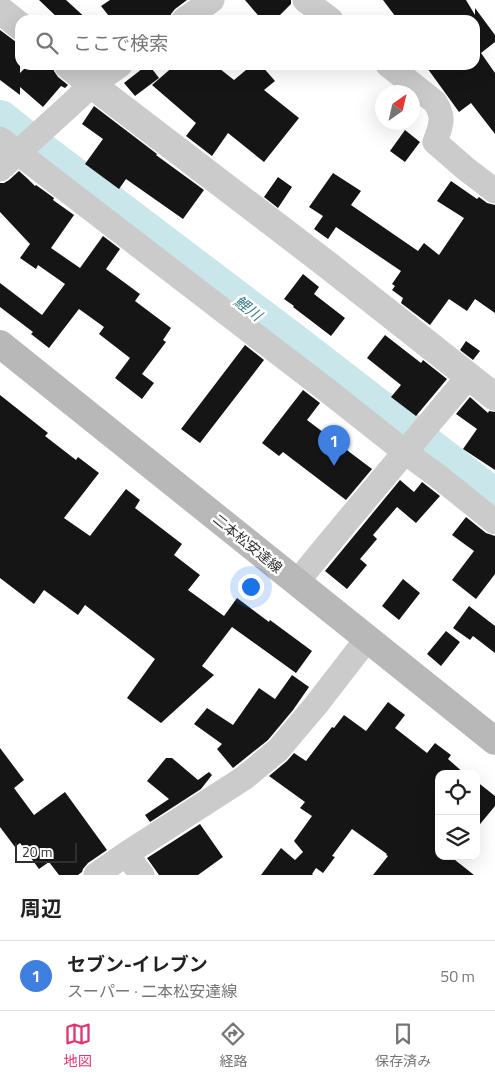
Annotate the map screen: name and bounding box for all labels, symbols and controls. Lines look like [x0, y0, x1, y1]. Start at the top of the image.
search box [15, 15, 480, 70]
text: ここで検索 [73, 28, 168, 57]
icon: search [33, 29, 61, 57]
north arrow [375, 85, 420, 130]
water label: 鯉川 [229, 290, 268, 327]
pin: 1 [318, 425, 350, 466]
street label: 二本松安達線 [209, 508, 287, 578]
your location [238, 574, 264, 600]
map controls [435, 770, 480, 860]
button: locate [435, 770, 480, 815]
button: layers [435, 815, 480, 860]
scale bar [15, 840, 78, 863]
text: 20 m [22, 841, 52, 862]
text: 周辺 [20, 892, 62, 924]
text: セブン-イレブン [67, 949, 208, 978]
text: 1 [32, 964, 40, 988]
text: 50 m [440, 964, 475, 988]
text: スーパー · 二本松安達線 [67, 979, 237, 1003]
tab: 地図 [64, 1020, 92, 1071]
tab: 経路 [219, 1020, 247, 1071]
tab: 保存済み [375, 1020, 431, 1071]

